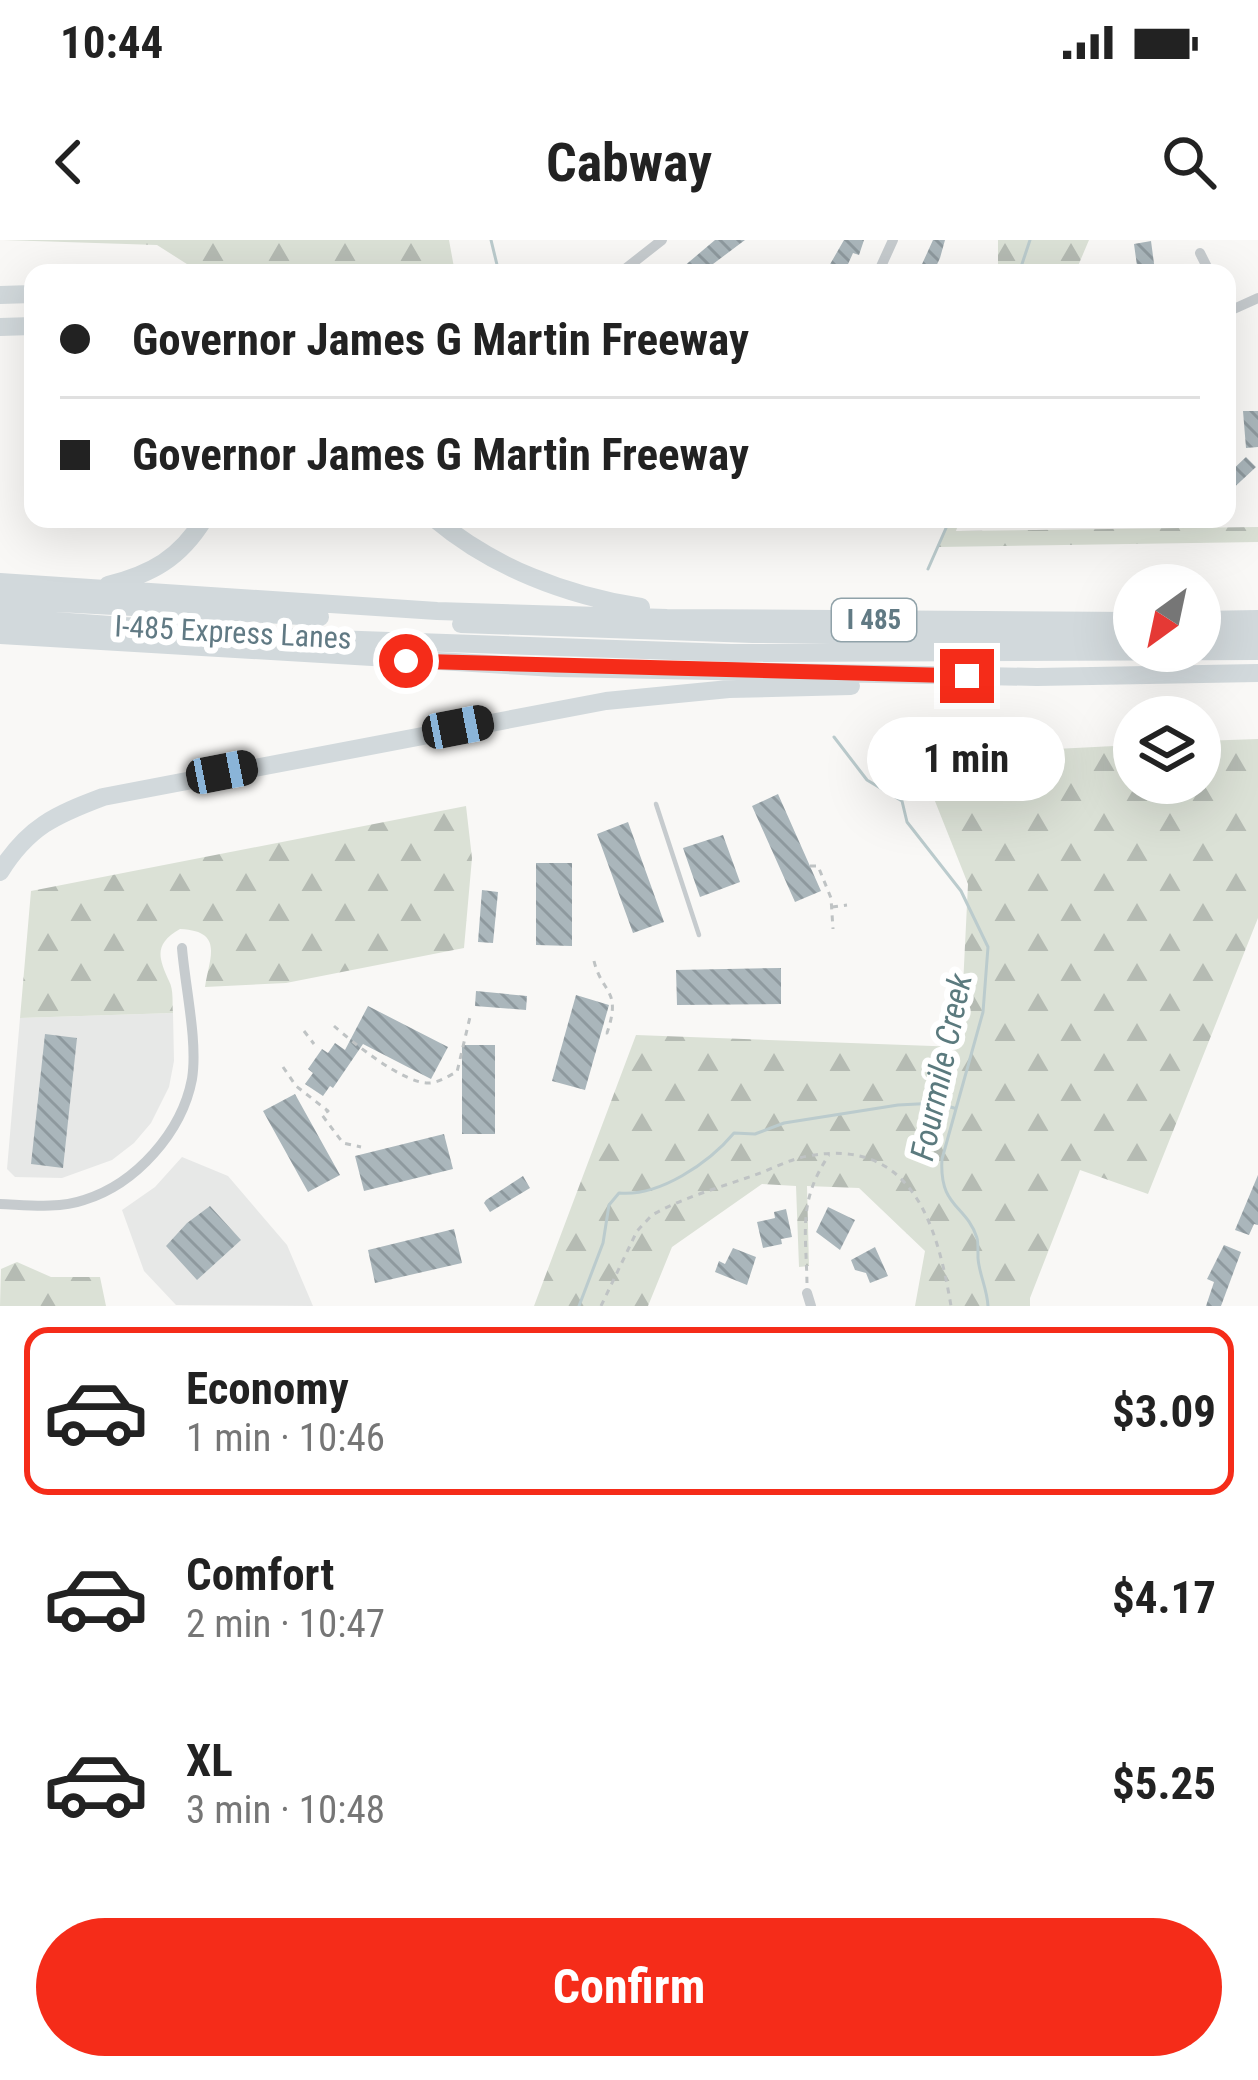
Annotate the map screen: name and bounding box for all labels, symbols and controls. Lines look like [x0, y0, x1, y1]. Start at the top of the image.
text: 10:44 [60, 16, 163, 69]
icon: back [36, 129, 102, 195]
icon: search [1156, 129, 1222, 195]
text: Cabway [546, 131, 712, 194]
text: Governor James G Martin Freeway [132, 313, 749, 366]
text: Governor James G Martin Freeway [132, 428, 749, 481]
north arrow [1113, 564, 1221, 672]
map controls [1113, 564, 1221, 804]
road number: I 485 [832, 599, 916, 641]
street label: I-485 Express Lanes [114, 608, 352, 656]
route start [379, 634, 433, 688]
route end [940, 649, 994, 703]
button: layers [1113, 696, 1221, 804]
car [419, 702, 497, 752]
callout: 1 min [868, 718, 1066, 802]
text: 1 min [923, 736, 1009, 782]
car [183, 747, 261, 797]
water label: Fourmile Creek [902, 970, 980, 1164]
icon: car [42, 1357, 150, 1465]
text: Economy [186, 1362, 349, 1415]
text: $3.09 [1112, 1385, 1216, 1438]
text: 1 min · 10:46 [186, 1415, 385, 1461]
icon: car [42, 1543, 150, 1651]
text: Comfort [186, 1548, 334, 1601]
text: $4.17 [1112, 1571, 1216, 1624]
text: 2 min · 10:47 [186, 1601, 385, 1647]
icon: car [42, 1729, 150, 1837]
text: XL [186, 1734, 233, 1787]
text: $5.25 [1112, 1757, 1216, 1810]
text: 3 min · 10:48 [186, 1787, 385, 1833]
button: Confirm [36, 1918, 1222, 2056]

